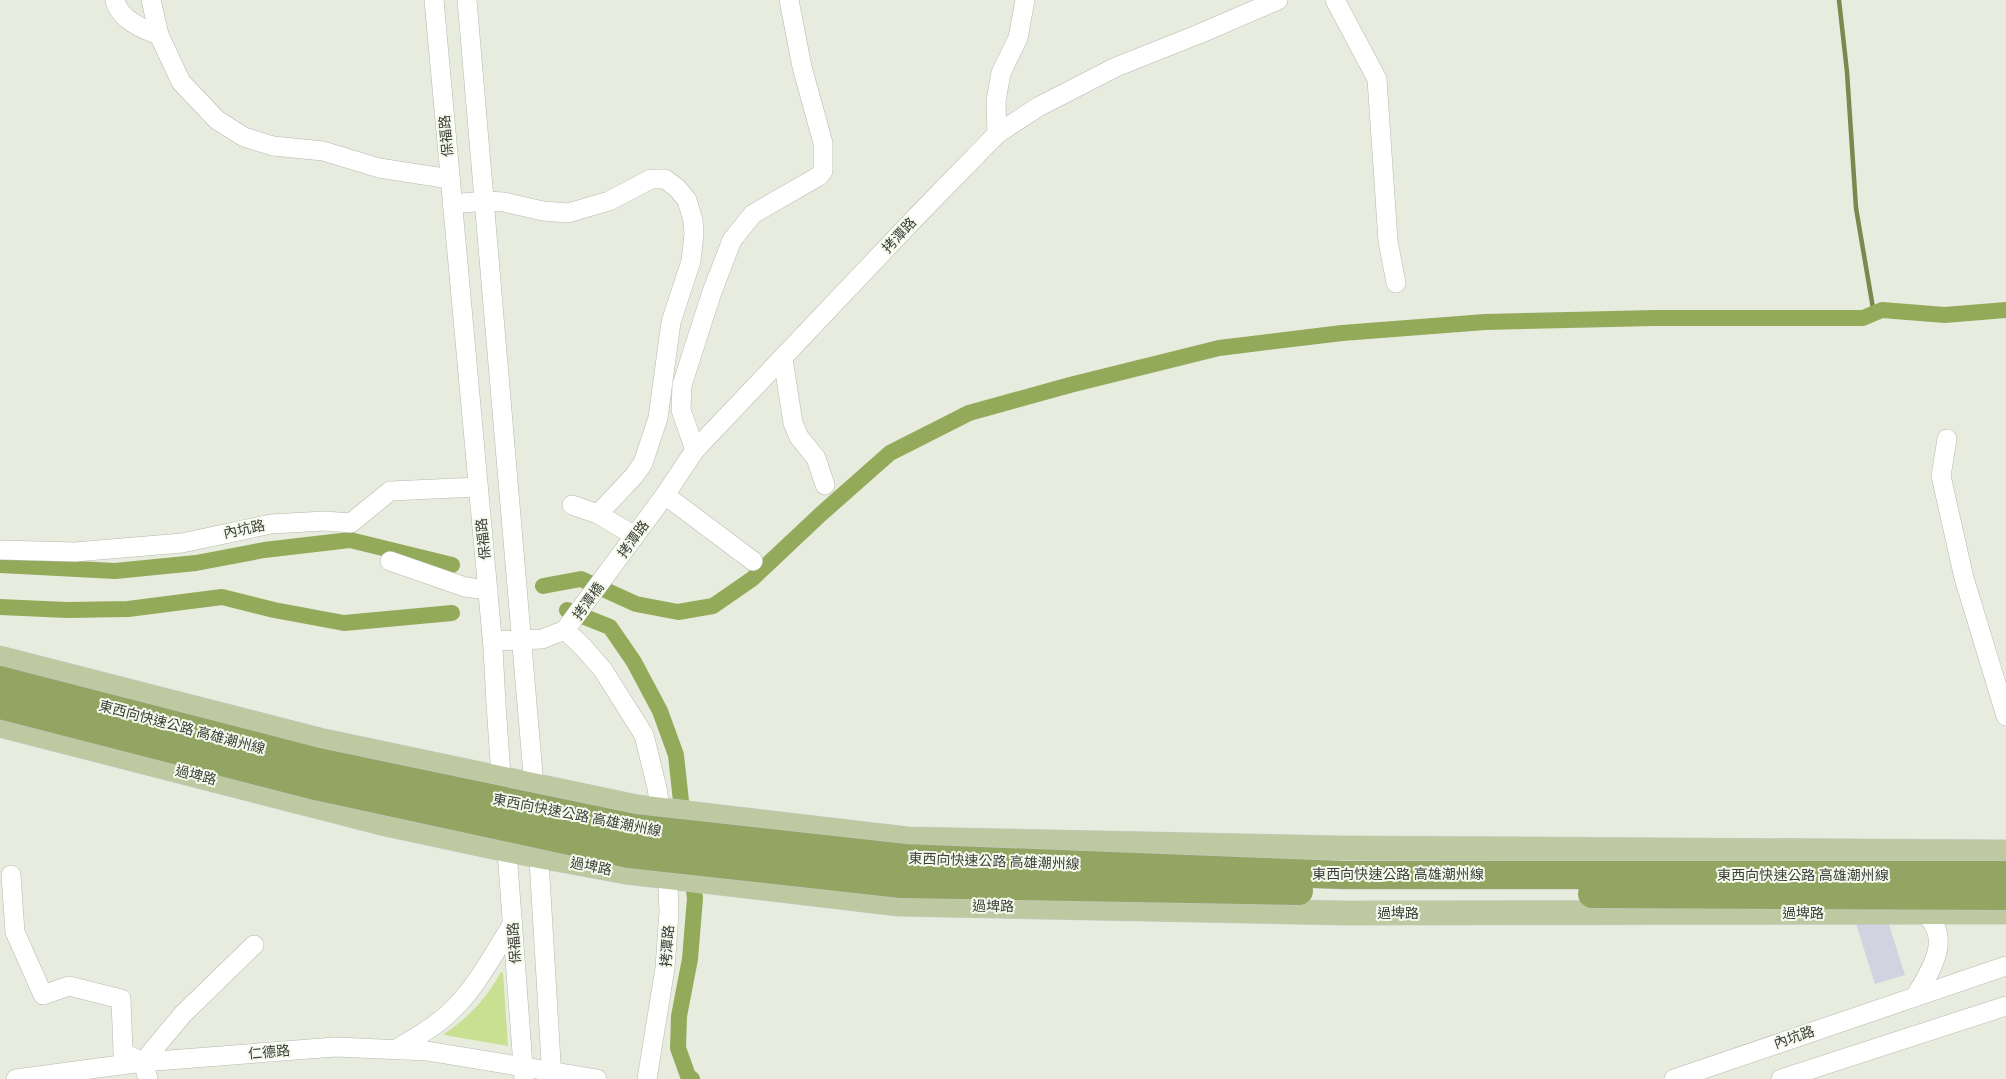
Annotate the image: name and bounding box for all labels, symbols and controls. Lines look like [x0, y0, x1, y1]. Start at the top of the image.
street label: 保福路 [436, 114, 457, 158]
street label: 拷潭路 [879, 214, 920, 256]
street label: 內坑路 [222, 517, 266, 542]
street label: 保福路 [473, 517, 494, 561]
street label: 拷潭路 [614, 517, 653, 561]
street label: 拷潭橋 [569, 579, 608, 623]
street label: 東西向快速公路 高雄潮州線 [97, 697, 267, 758]
street label: 過埤路 [173, 762, 218, 789]
street label: 東西向快速公路 高雄潮州線 [491, 791, 663, 840]
street label: 東西向快速公路 高雄潮州線 [908, 850, 1080, 873]
street label: 過埤路 [569, 854, 613, 879]
street label: 東西向快速公路 高雄潮州線 [1312, 866, 1484, 883]
street label: 東西向快速公路 高雄潮州線 [1717, 867, 1889, 884]
street label: 過埤路 [972, 898, 1014, 915]
street label: 過埤路 [1377, 905, 1419, 922]
street label: 過埤路 [1782, 905, 1824, 922]
street label: 保福路 [505, 921, 524, 965]
street label: 拷潭路 [658, 924, 677, 968]
street label: 內坑路 [1772, 1023, 1817, 1052]
street label: 仁德路 [247, 1042, 291, 1063]

